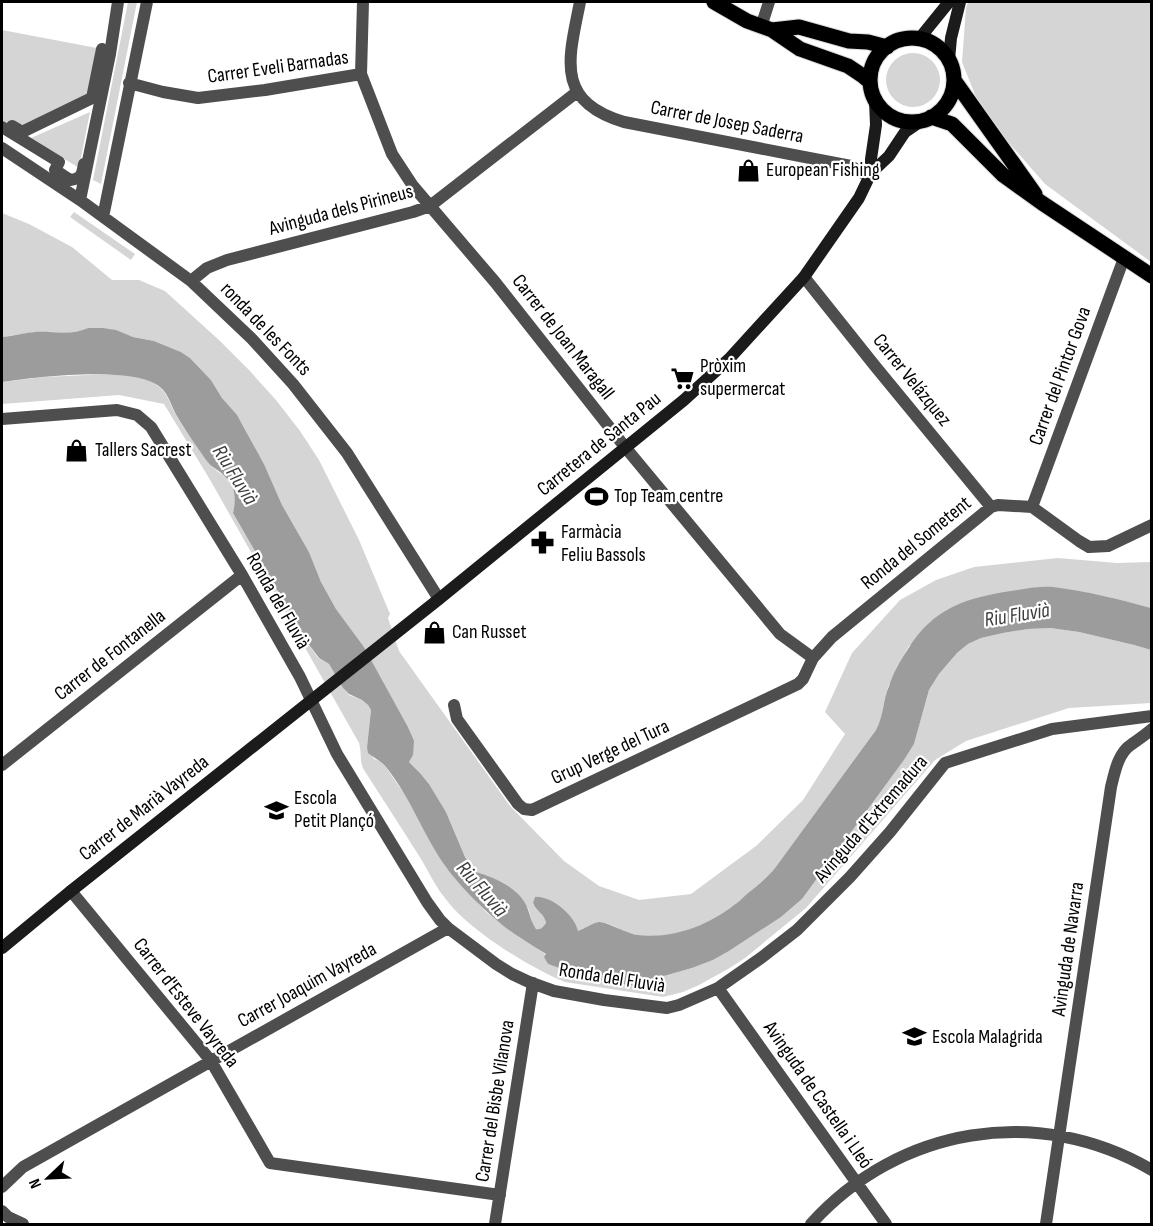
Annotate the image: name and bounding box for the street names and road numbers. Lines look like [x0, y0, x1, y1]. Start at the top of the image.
street label: Carrer Eveli Barnadas [206, 45, 350, 89]
street label: Carrer de Josep Saderra [648, 95, 806, 149]
street label: Avinguda dels Pirineus [265, 179, 416, 241]
street label: Carrer de Joan Maragall [507, 270, 619, 404]
street label: ronda de les Fonts [215, 277, 317, 381]
street label: Carrer del Pintor Gova [1024, 303, 1096, 449]
street label: Carrer Velázquez [867, 329, 957, 431]
street label: Carretera de Santa Pau [532, 387, 666, 501]
street label: Ronda del Sometent [856, 491, 976, 595]
street label: Ronda del Fluvià [241, 549, 315, 653]
street label: Carrer de Fontanella [50, 604, 170, 706]
street label: Grup Verge del Tura [547, 714, 673, 790]
street label: Carrer de Marià Vayreda [74, 750, 214, 866]
street label: Avinguda d'Extremadura [808, 750, 933, 888]
street label: Avinguda de Navarra [1047, 880, 1089, 1019]
street label: Carrer d'Esteve Vayreda [128, 933, 244, 1073]
street label: Carrer Joaquim Vayreda [233, 937, 381, 1033]
street label: Ronda del Fluvià [557, 958, 667, 998]
street label: Avinguda de Castella i Lleó [758, 1016, 878, 1173]
street label: Carrer del Bisbe Vilanova [470, 1018, 520, 1184]

